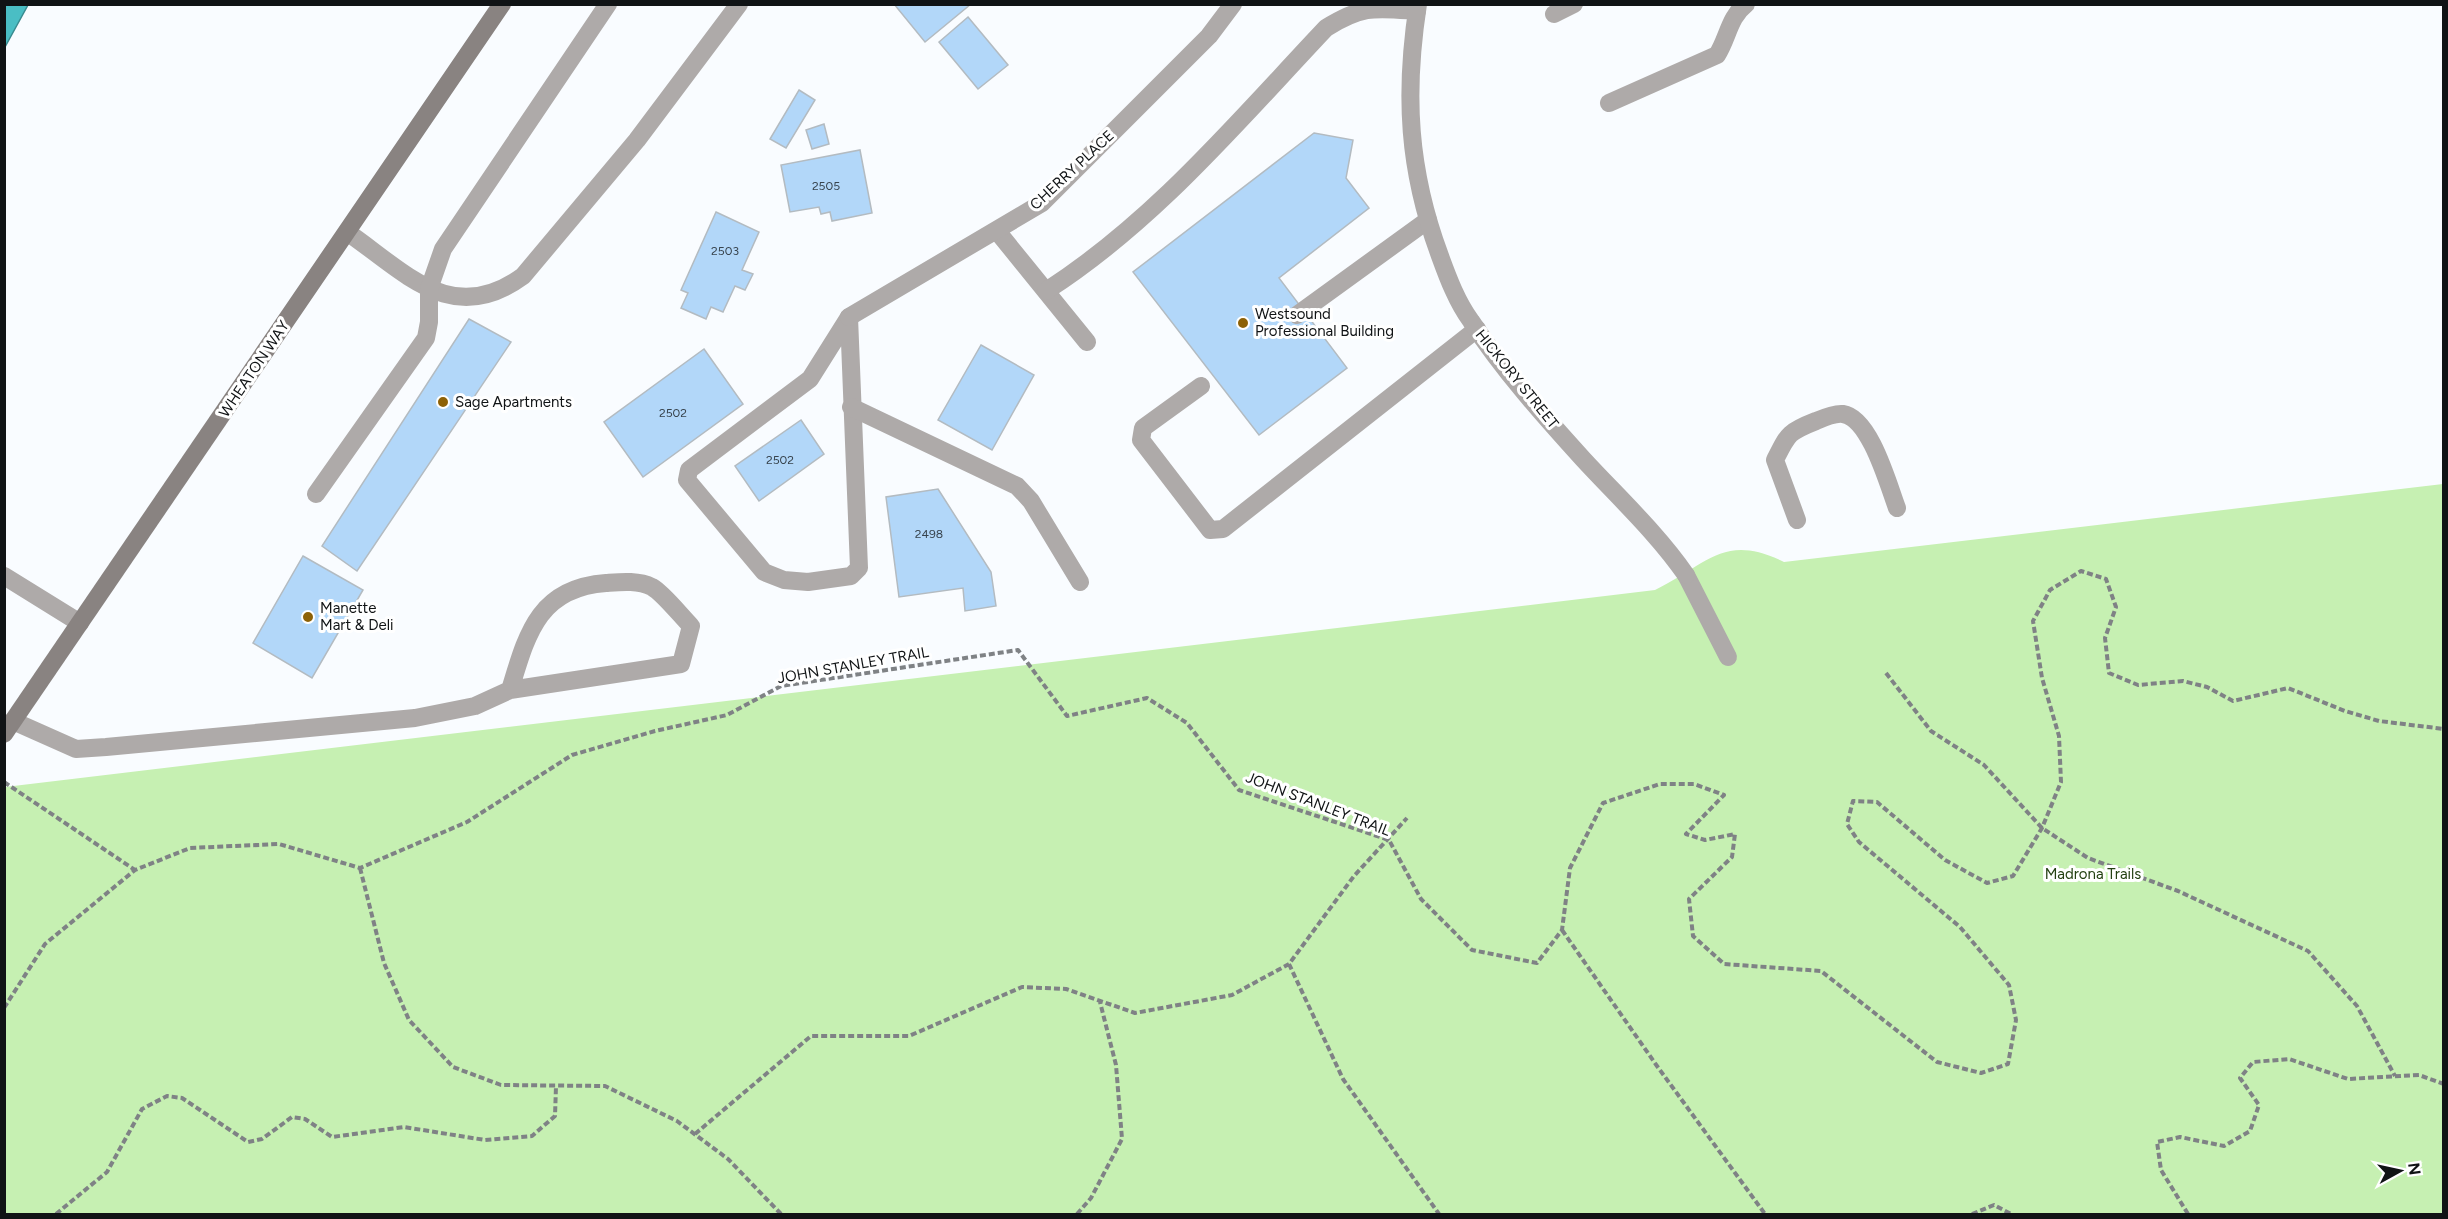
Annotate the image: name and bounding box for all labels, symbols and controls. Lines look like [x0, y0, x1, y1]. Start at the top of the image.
street label: CHERRY PLACE [1026, 126, 1118, 214]
house number: 2505 [812, 179, 840, 193]
house number: 2503 [711, 244, 739, 258]
place label: Westsound Professional Building [1255, 305, 1394, 340]
marker: Westsound Professional Building [1236, 316, 1250, 330]
street label: WHEATON WAY [215, 317, 293, 421]
street label: HICKORY STREET [1472, 326, 1563, 433]
place label: Sage Apartments [455, 393, 572, 411]
marker: Sage Apartments [436, 395, 450, 409]
house number: 2502 [659, 406, 687, 420]
house number: 2502 [766, 453, 794, 467]
house number: 2498 [915, 527, 943, 541]
place label: Manette Mart & Deli [320, 599, 393, 634]
marker: Manette Mart & Deli [301, 610, 315, 624]
street label: JOHN STANLEY TRAIL [776, 643, 930, 687]
street label: JOHN STANLEY TRAIL [1243, 768, 1393, 840]
park label: Madrona Trails [2045, 865, 2141, 883]
north arrow [2370, 1141, 2430, 1201]
text: N [2404, 1162, 2425, 1176]

